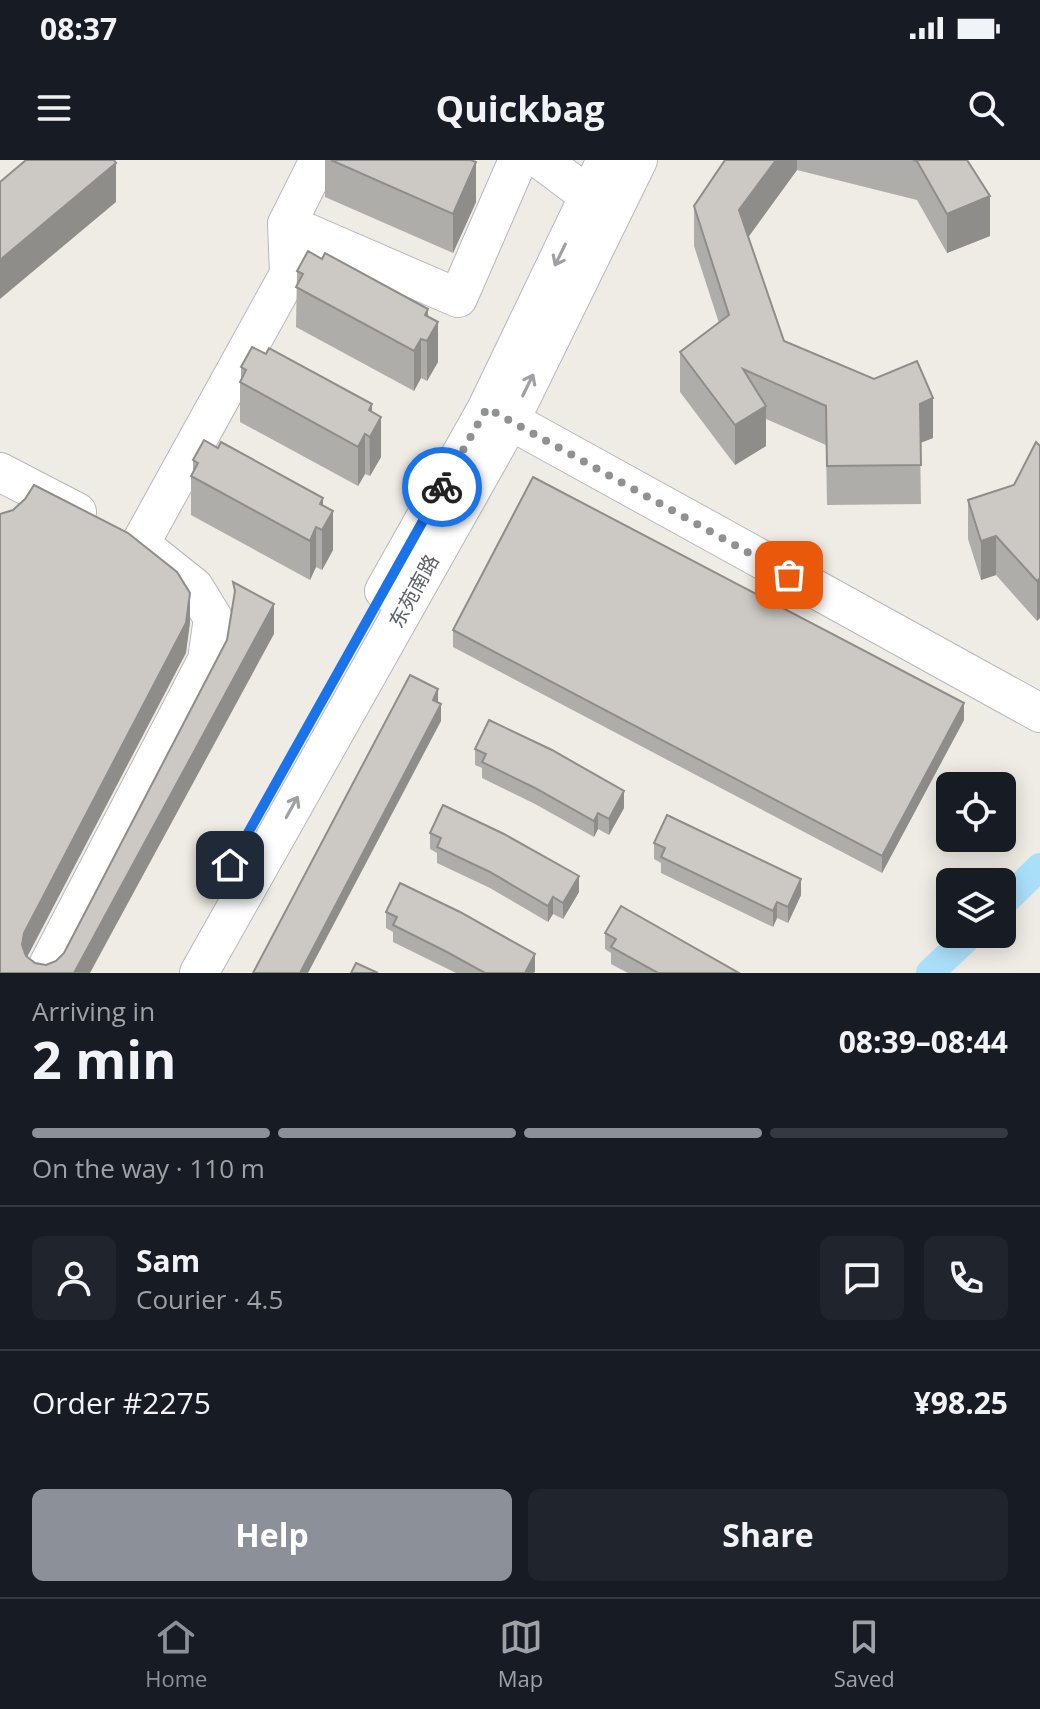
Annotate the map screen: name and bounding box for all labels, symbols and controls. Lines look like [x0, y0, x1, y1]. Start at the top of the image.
text: 08:37 [40, 8, 117, 49]
text: Quickbag [436, 84, 605, 133]
icon: menu [32, 86, 76, 130]
icon: search [964, 86, 1008, 130]
one-way arrow [552, 243, 567, 267]
one-way arrow [521, 373, 536, 397]
courier [402, 447, 482, 527]
icon: bike [420, 465, 464, 509]
pin [755, 541, 823, 609]
street label: 东苑南路 [382, 549, 445, 632]
icon: bag [767, 553, 811, 597]
map controls [936, 772, 1016, 948]
button: locate [936, 772, 1016, 852]
one-way arrow [285, 796, 301, 820]
pin [196, 831, 264, 899]
icon: home [208, 843, 252, 887]
button: layers [936, 868, 1016, 948]
text: Arriving in [32, 993, 155, 1029]
text: 08:39–08:44 [839, 1021, 1008, 1062]
text: 2 min [32, 1023, 176, 1094]
text: On the way · 110 m [32, 1150, 265, 1186]
button: person [32, 1236, 116, 1320]
button: chat [820, 1236, 904, 1320]
button: phone [924, 1236, 1008, 1320]
text: Sam [136, 1240, 200, 1281]
text: Courier · 4.5 [136, 1281, 283, 1317]
text: Order #2275 [32, 1382, 211, 1423]
text: ¥98.25 [914, 1382, 1008, 1423]
button: Help [32, 1489, 512, 1581]
button: Share [528, 1489, 1008, 1581]
tab: Home [145, 1615, 207, 1693]
tab: Map [498, 1615, 543, 1693]
tab: Saved [834, 1615, 895, 1693]

